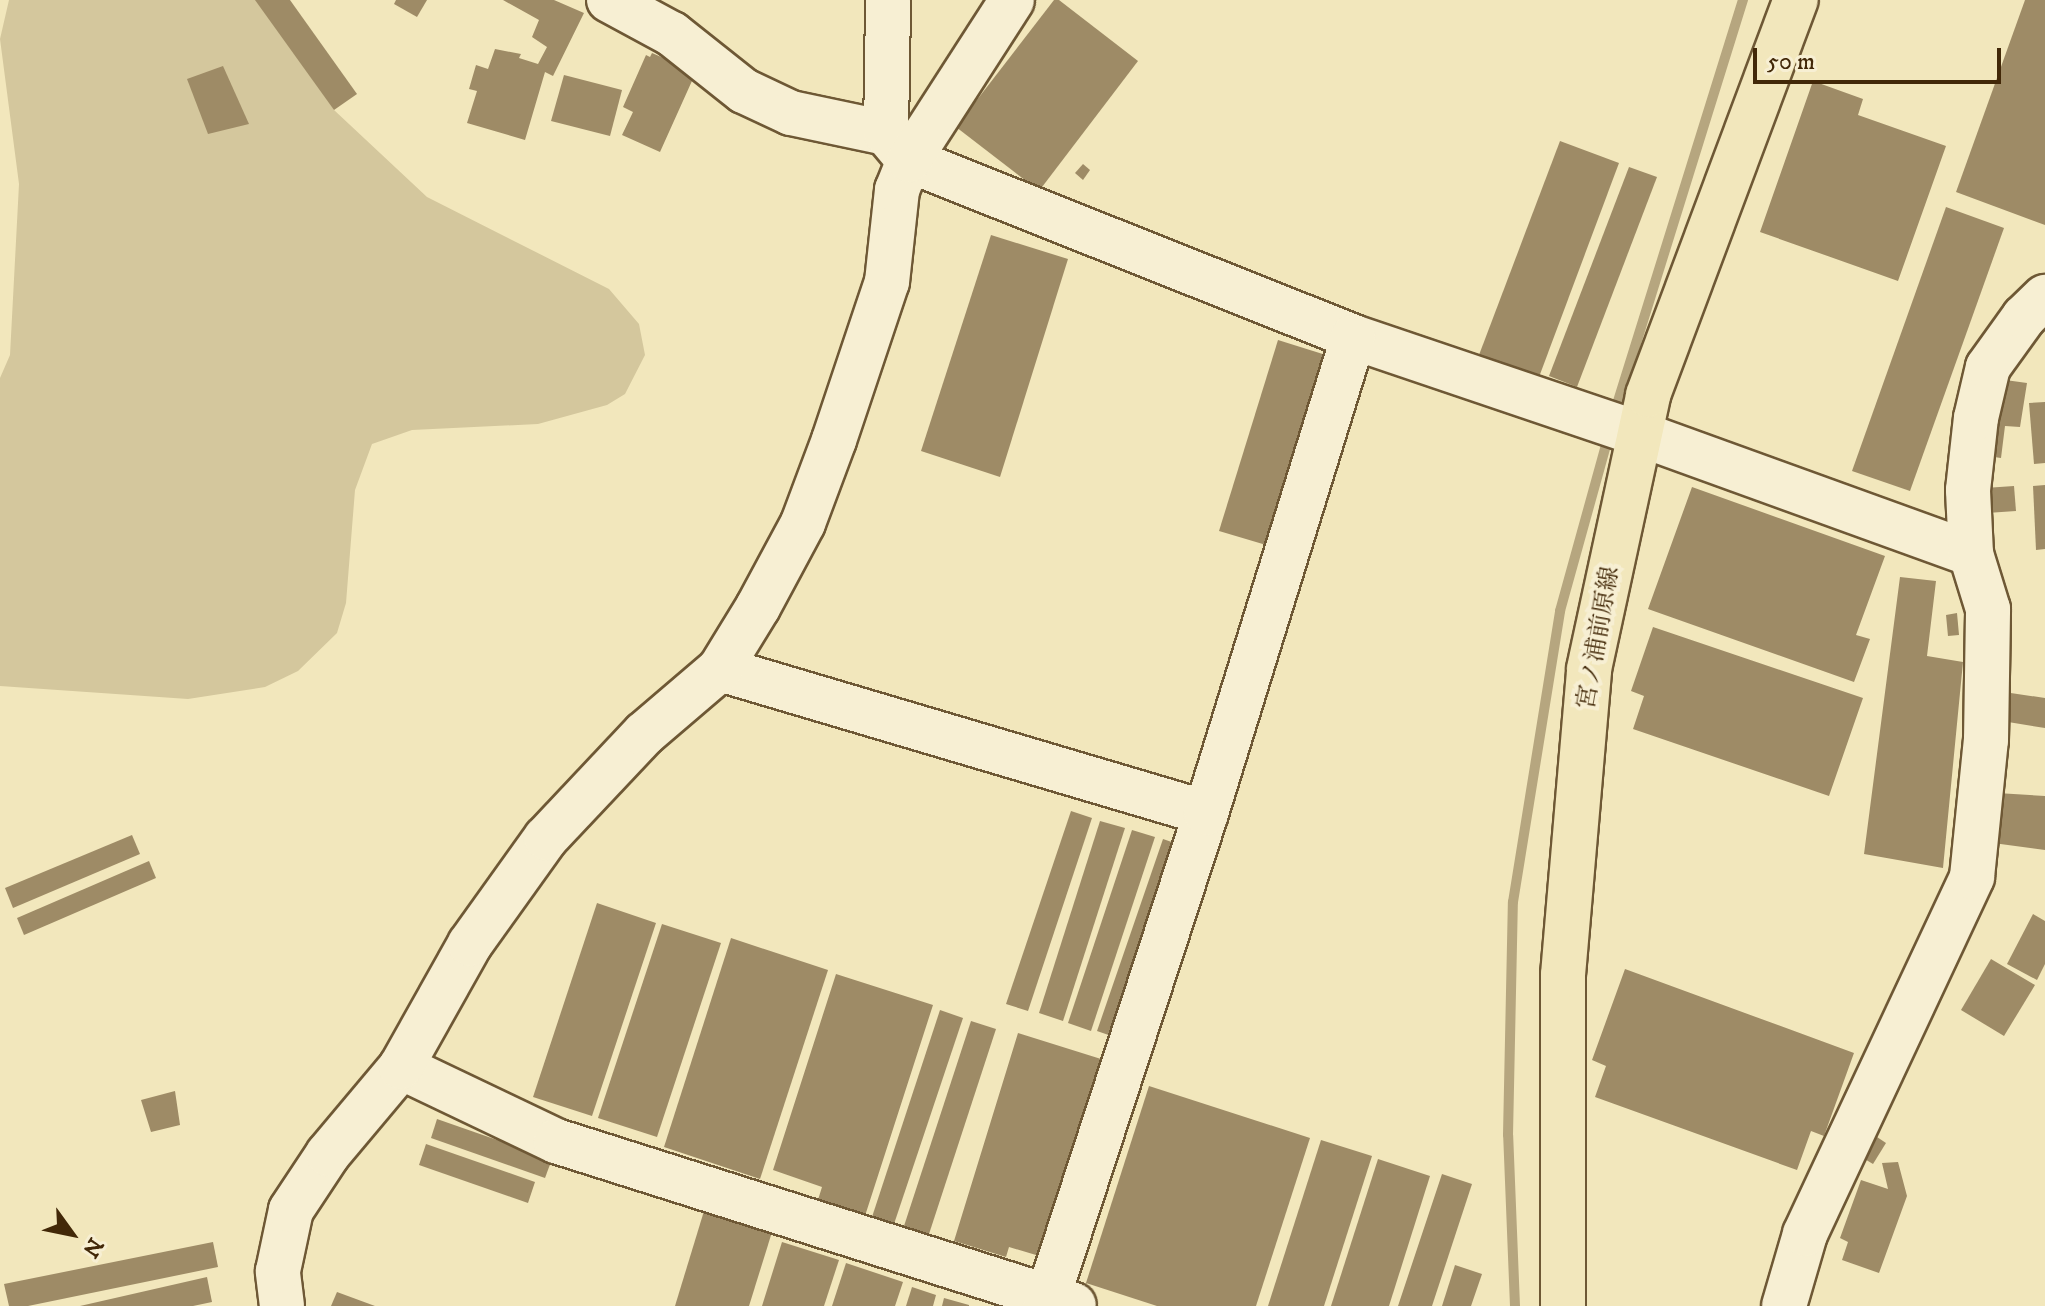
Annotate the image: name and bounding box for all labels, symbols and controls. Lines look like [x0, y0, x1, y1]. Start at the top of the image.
scale bar [1757, 32, 2005, 82]
text: 50 m [1767, 47, 1815, 77]
street label: 宮ノ浦前原線 [1572, 565, 1626, 711]
north arrow [32, 1194, 112, 1274]
text: N [76, 1232, 109, 1262]

